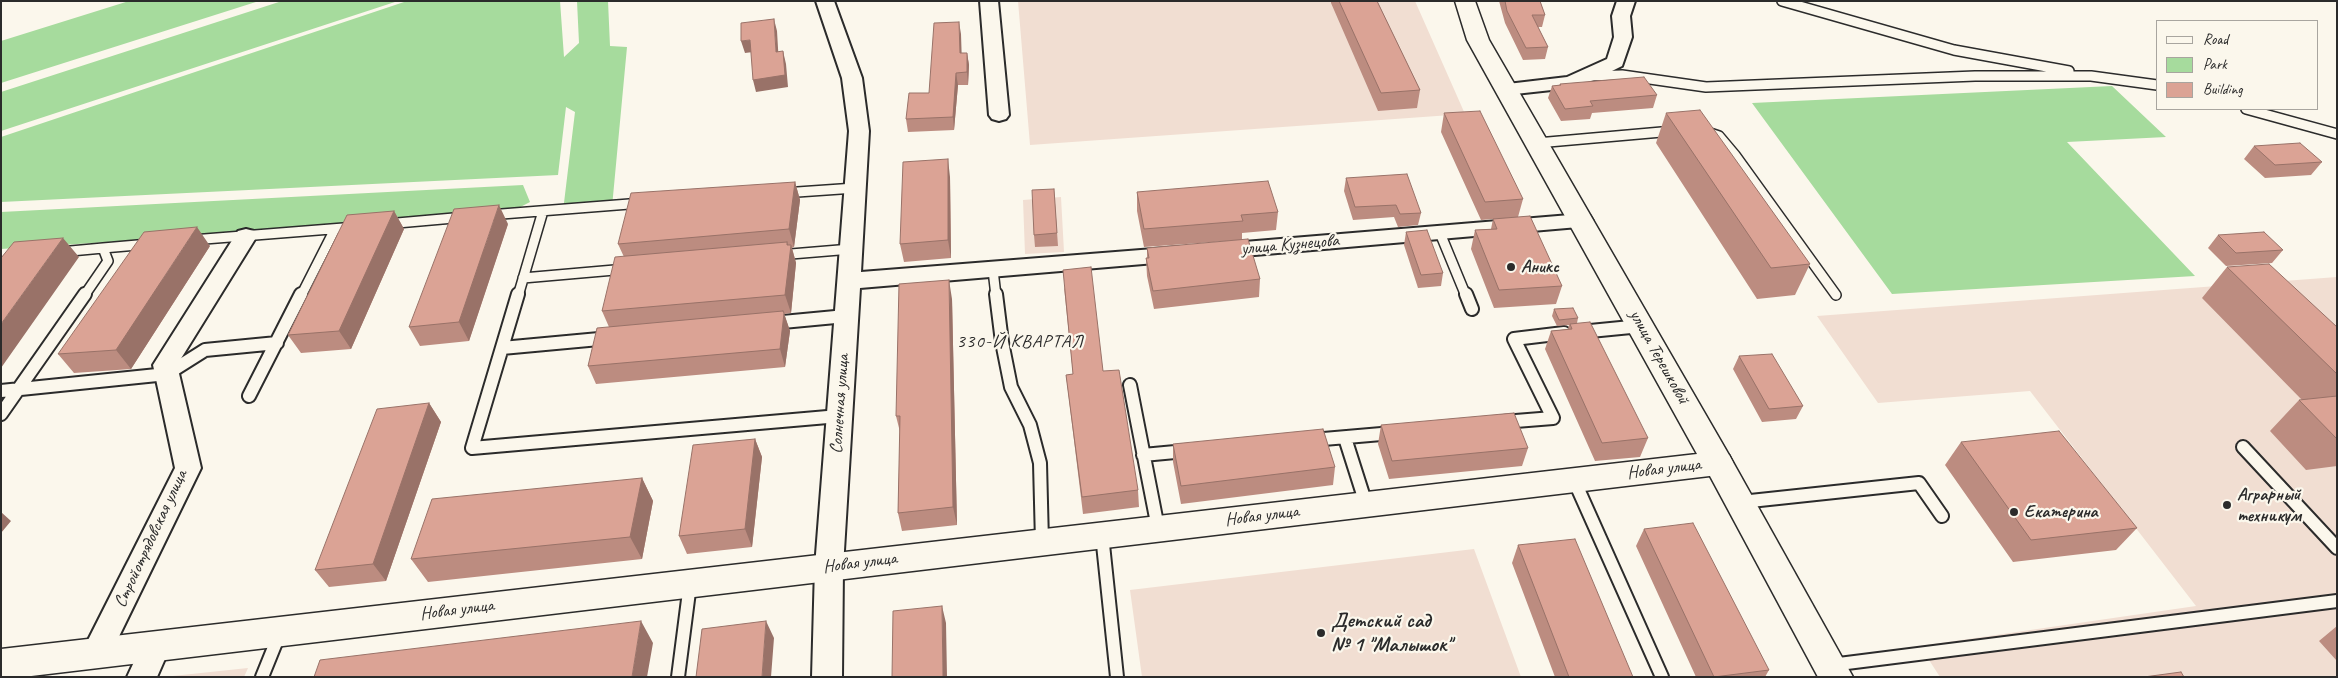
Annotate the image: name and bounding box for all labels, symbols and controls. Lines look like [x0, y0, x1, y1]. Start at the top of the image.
legend [2156, 20, 2318, 110]
text: Road [2203, 30, 2228, 49]
text: Park [2203, 55, 2227, 74]
text: Building [2203, 80, 2242, 99]
street label: улица Кузнецова [1240, 230, 1340, 260]
place label: Аникс [1521, 256, 1559, 278]
marker: Аникс [1505, 261, 1517, 273]
street label: улица Терешковой [1624, 306, 1694, 408]
district label: 330-Й КВАРТАЛ [955, 331, 1085, 353]
street label: Солнечная улица [826, 353, 854, 455]
street label: Новая улица [1626, 454, 1702, 484]
street label: Стройотрядовская улица [110, 467, 192, 611]
place label: Аграрный техникум [2237, 484, 2301, 526]
marker: Аграрный техникум [2221, 499, 2233, 511]
street label: Новая улица [1224, 501, 1300, 531]
place label: Екатерина [2024, 501, 2097, 523]
marker: Екатерина [2008, 506, 2020, 518]
street label: Новая улица [822, 548, 898, 578]
street label: Новая улица [419, 595, 495, 625]
place label: Детский сад № 1 "Малышок" [1331, 608, 1451, 658]
marker: Детский сад № 1 "Малышок" [1315, 627, 1327, 639]

